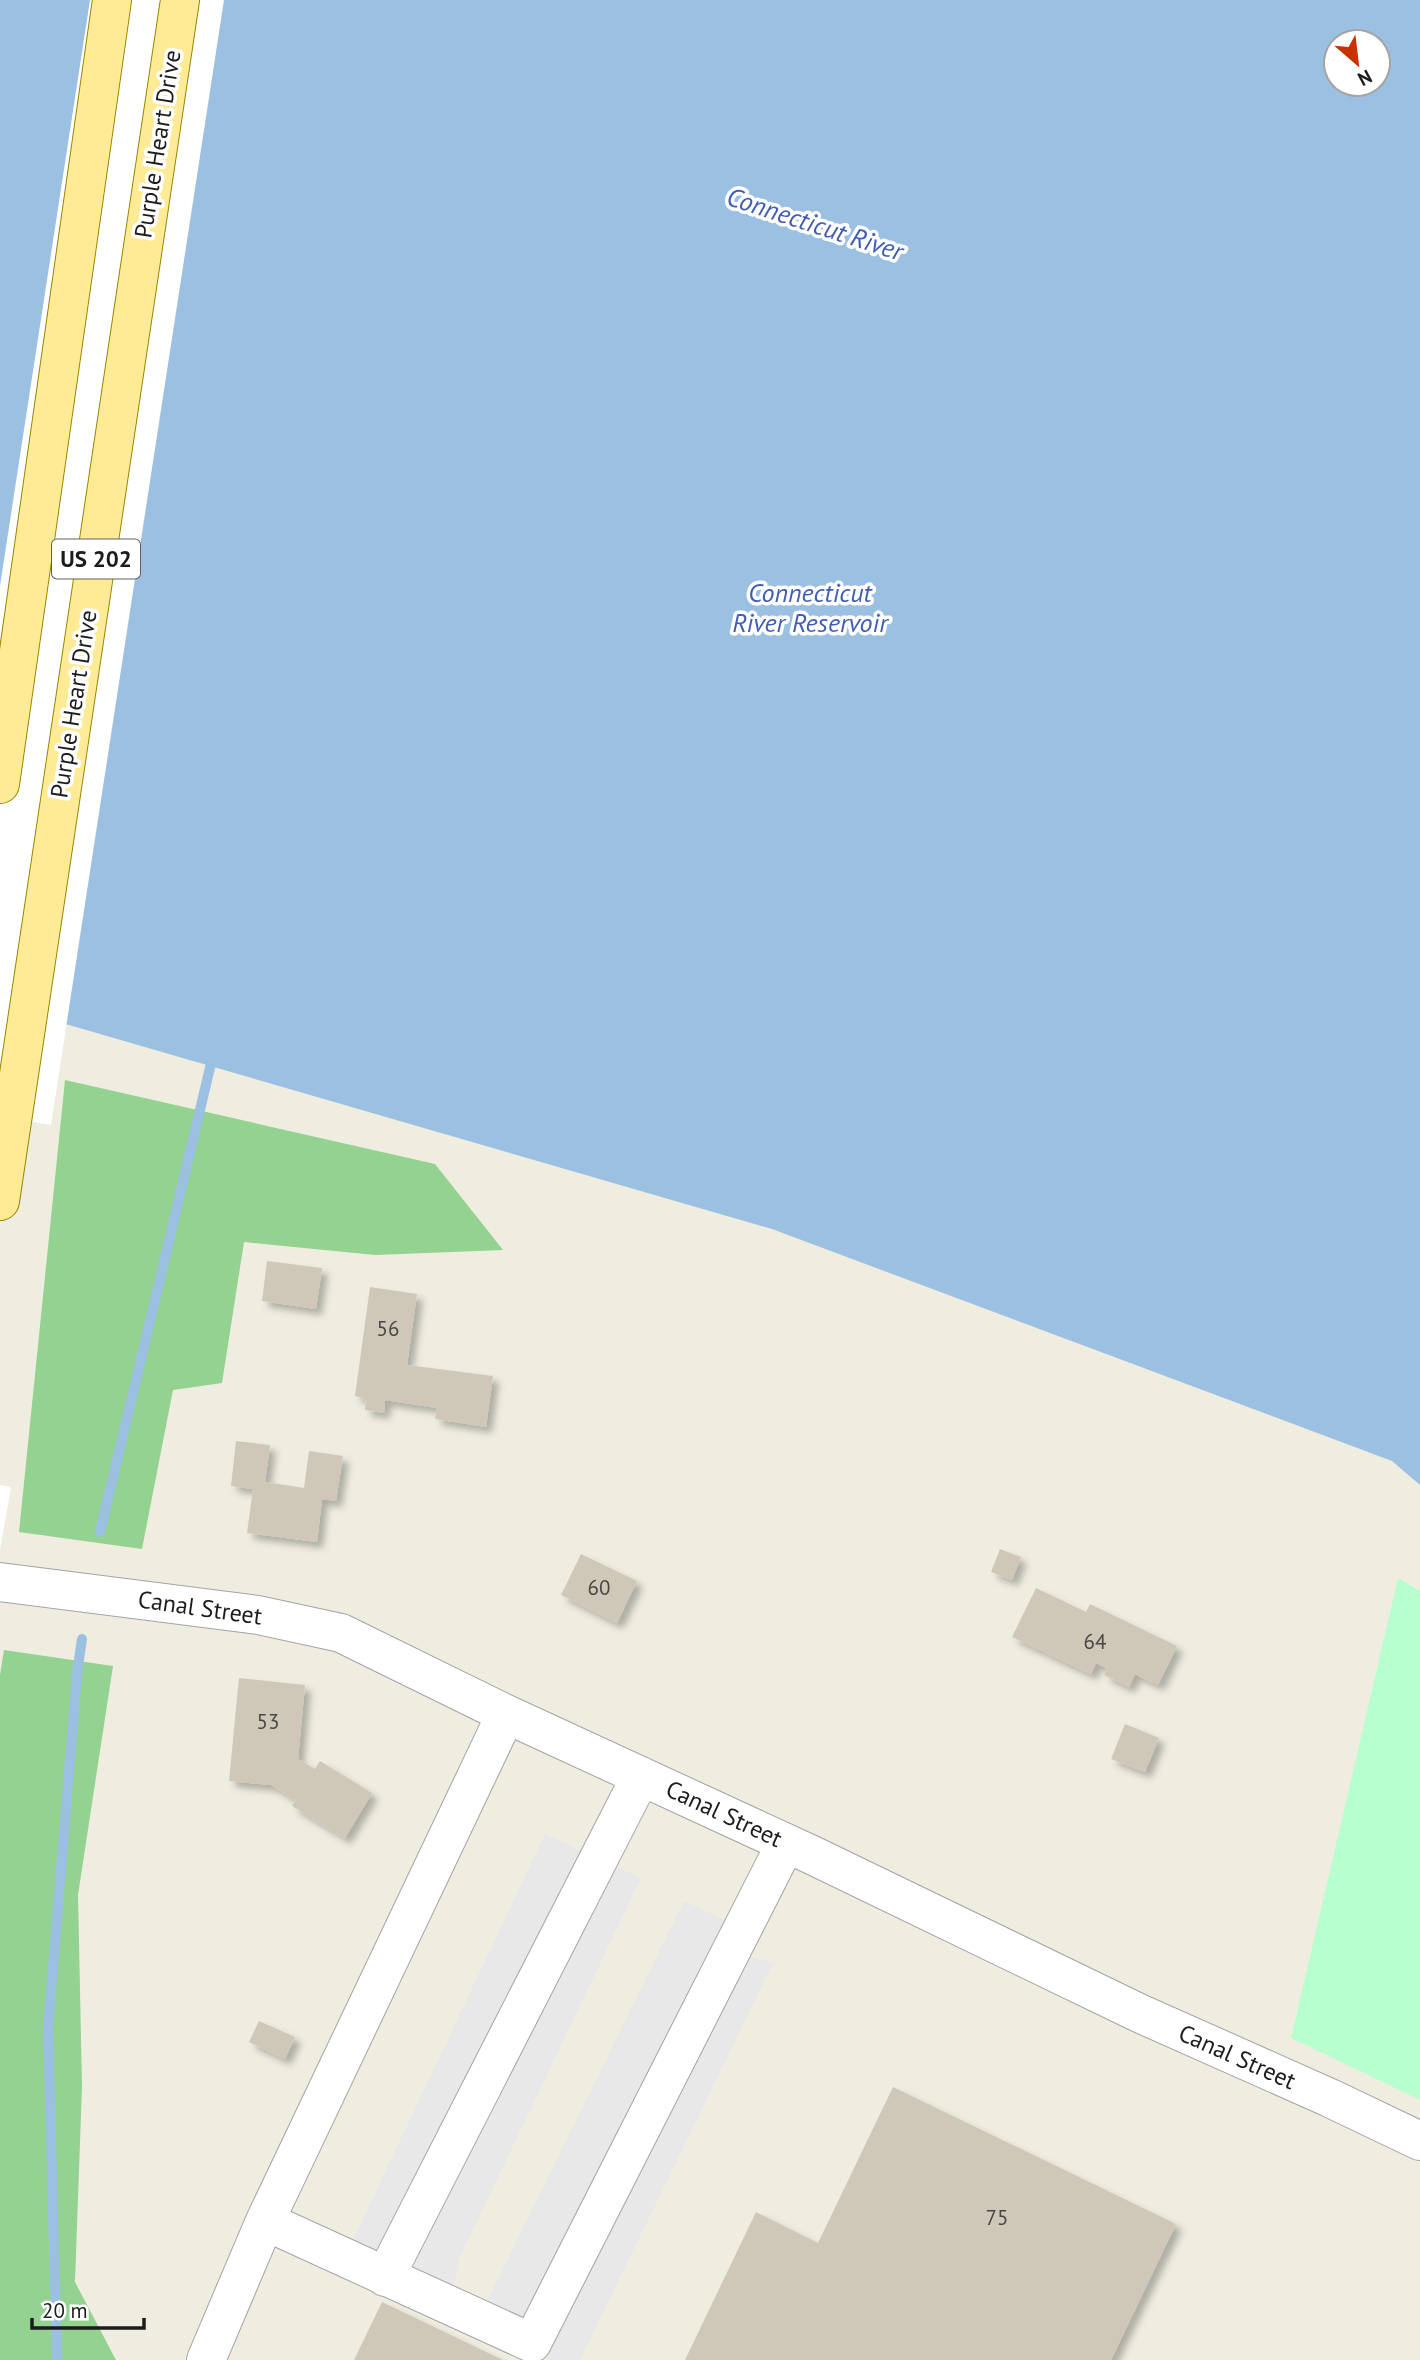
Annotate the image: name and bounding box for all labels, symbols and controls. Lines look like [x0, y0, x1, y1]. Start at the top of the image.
north arrow [1322, 28, 1392, 98]
street label: Purple Heart Drive [127, 48, 188, 240]
text: N [1354, 64, 1376, 92]
water label: Connecticut River [723, 180, 909, 268]
road number: US 202 [52, 540, 140, 579]
water label: Connecticut River Reservoir [732, 576, 889, 639]
street label: Purple Heart Drive [43, 608, 104, 800]
house number: 56 [377, 1315, 399, 1342]
house number: 60 [588, 1574, 610, 1601]
street label: Canal Street [136, 1583, 264, 1632]
house number: 64 [1084, 1628, 1106, 1655]
house number: 53 [257, 1708, 279, 1735]
street label: Canal Street [661, 1773, 787, 1854]
street label: Canal Street [1174, 2017, 1301, 2096]
house number: 75 [986, 2204, 1008, 2231]
scale bar [32, 2286, 144, 2330]
text: 20 m [42, 2297, 88, 2324]

